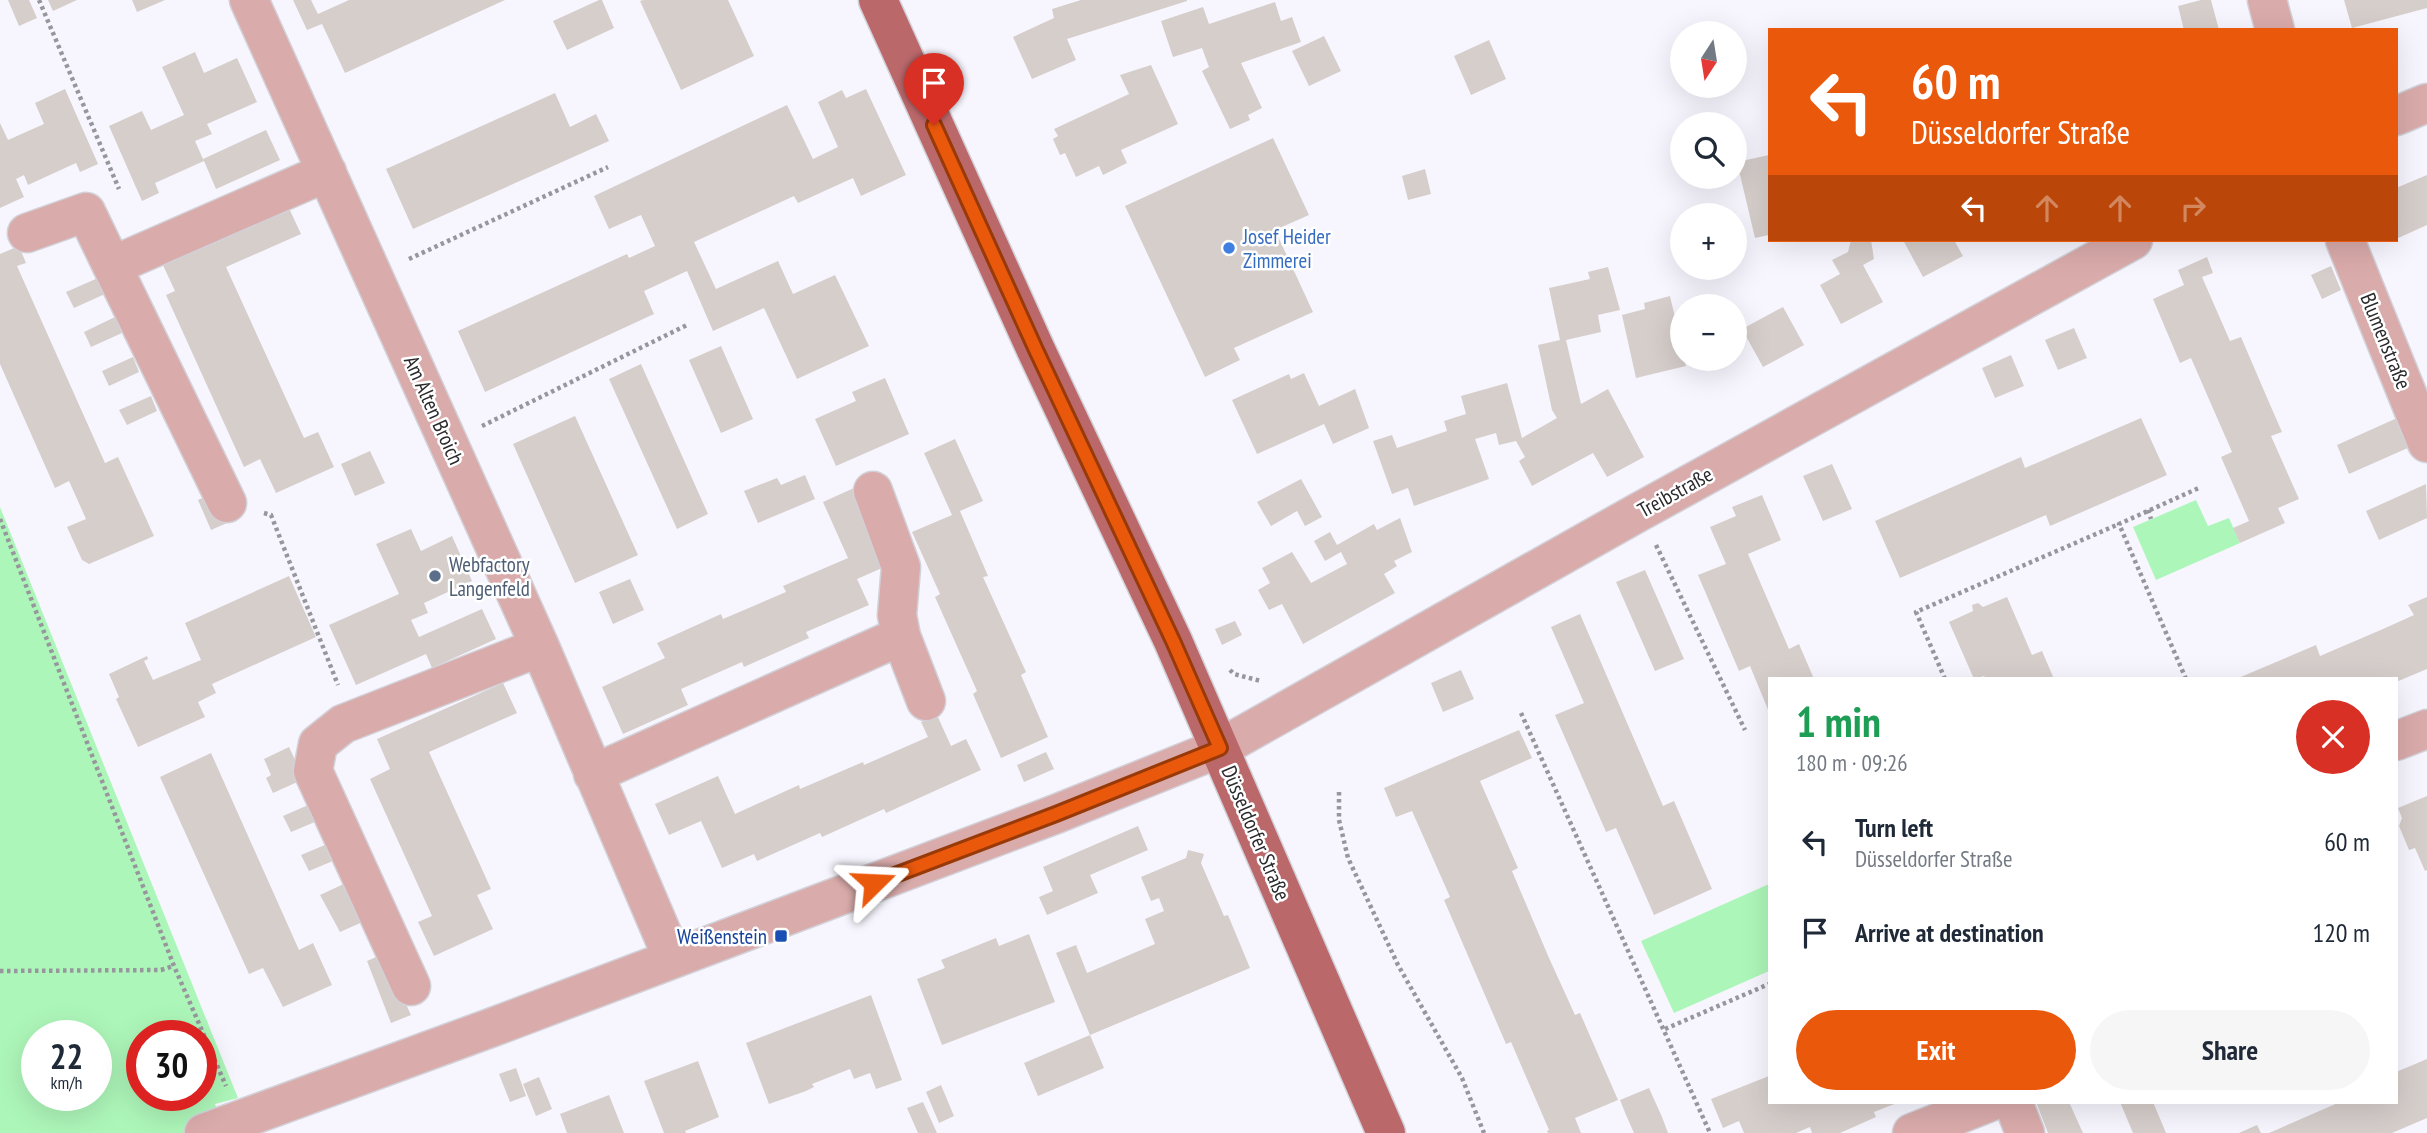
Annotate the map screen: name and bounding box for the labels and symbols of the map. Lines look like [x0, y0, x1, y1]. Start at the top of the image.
north arrow [1670, 21, 1746, 98]
pin [904, 53, 964, 125]
place label: Josef Heider Zimmerei [1242, 223, 1331, 274]
marker: Josef Heider Zimmerei [1221, 240, 1237, 256]
street label: Blumenstraße [2354, 289, 2418, 393]
street label: Am Alten Broich [398, 351, 470, 469]
street label: Treibstraße [1633, 460, 1717, 524]
place label: Webfactory Langenfeld [449, 551, 530, 602]
marker: Webfactory Langenfeld [427, 568, 443, 584]
street label: Düsseldorfer Straße [1215, 762, 1297, 904]
position arrow [837, 846, 911, 920]
place label: Weißenstein [677, 923, 767, 950]
marker: Weißenstein [773, 928, 789, 944]
speed limit sign: 30 [126, 1020, 217, 1111]

